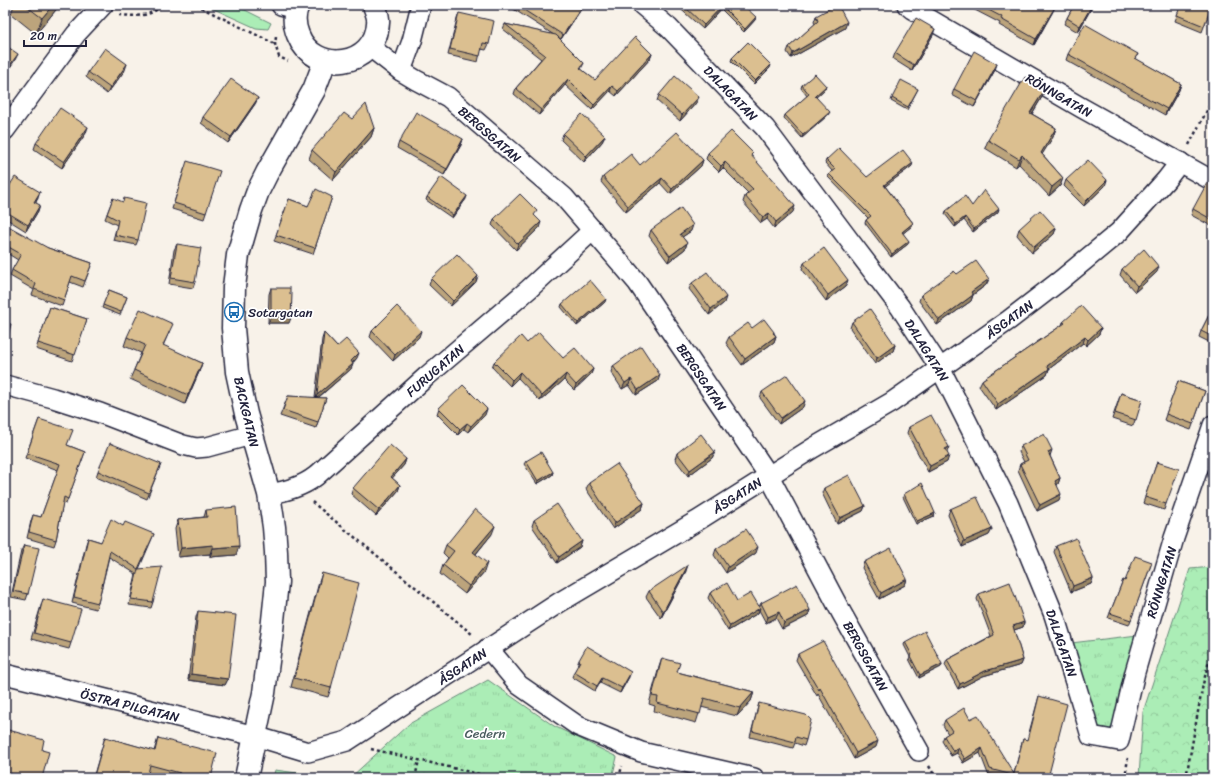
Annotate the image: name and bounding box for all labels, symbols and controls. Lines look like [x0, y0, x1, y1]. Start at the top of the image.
scale bar [24, 22, 86, 48]
text: 20 m [30, 25, 57, 47]
street label: DALAGATAN [698, 60, 763, 127]
street label: RÖNNGATAN [1021, 67, 1097, 124]
street label: BERGSGATAN [453, 100, 527, 169]
street label: ÅSGATAN [979, 294, 1039, 346]
bus stop icon: Sotargatan [223, 301, 245, 323]
place label: Sotargatan [248, 301, 313, 324]
street label: DALAGATAN [898, 314, 955, 386]
street label: FURUGATAN [401, 338, 470, 403]
street label: BERGSGATAN [670, 339, 733, 416]
street label: BACKGATAN [227, 374, 266, 450]
street label: ÅSGATAN [707, 471, 767, 520]
street label: RÖNNGATAN [1140, 543, 1183, 621]
street label: DALAGATAN [1039, 606, 1084, 680]
street label: BERGSGATAN [837, 617, 894, 696]
street label: ÅSGATAN [432, 642, 492, 692]
street label: ÖSTRA PILGATAN [78, 682, 182, 729]
park label: Cedern [465, 722, 505, 745]

